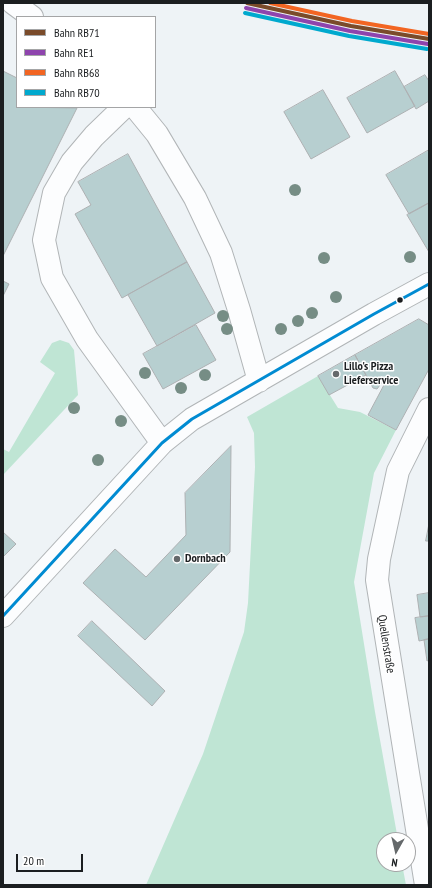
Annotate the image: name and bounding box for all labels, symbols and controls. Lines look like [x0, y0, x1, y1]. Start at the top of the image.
legend [16, 16, 156, 108]
text: Bahn RB71 [54, 25, 100, 40]
text: Bahn RE1 [54, 45, 94, 60]
text: Bahn RB68 [54, 65, 100, 80]
text: Bahn RB70 [54, 85, 100, 100]
unlabelled marker [395, 295, 405, 305]
place label: Lillo's Pizza Lieferservice [344, 360, 398, 388]
marker: Lillo's Pizza Lieferservice [331, 369, 341, 379]
place label: Dornbach [185, 552, 226, 566]
marker: Dornbach [172, 554, 182, 564]
street label: Quellenstraße [374, 614, 398, 674]
north arrow [376, 832, 416, 872]
scale bar [18, 846, 85, 872]
text: 20 m [23, 853, 44, 868]
text: N [391, 856, 398, 870]

